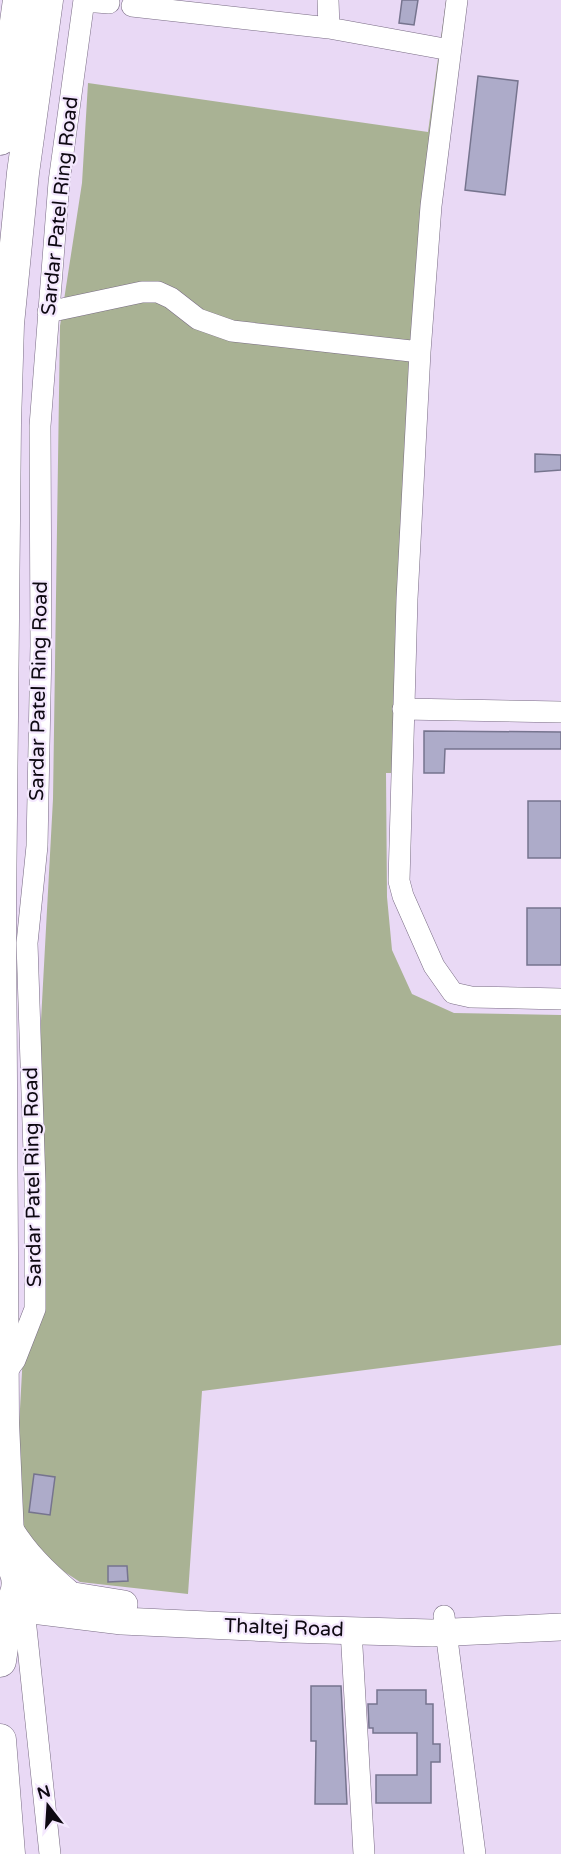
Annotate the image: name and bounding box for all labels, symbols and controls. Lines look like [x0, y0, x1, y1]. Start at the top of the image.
street label: Sardar Patel Ring Road [37, 95, 83, 317]
street label: Sardar Patel Ring Road [25, 581, 53, 801]
street label: Sardar Patel Ring Road [19, 1067, 47, 1287]
street label: Thaltej Road [224, 1614, 344, 1642]
north arrow [18, 1776, 78, 1836]
text: N [35, 1781, 53, 1804]

